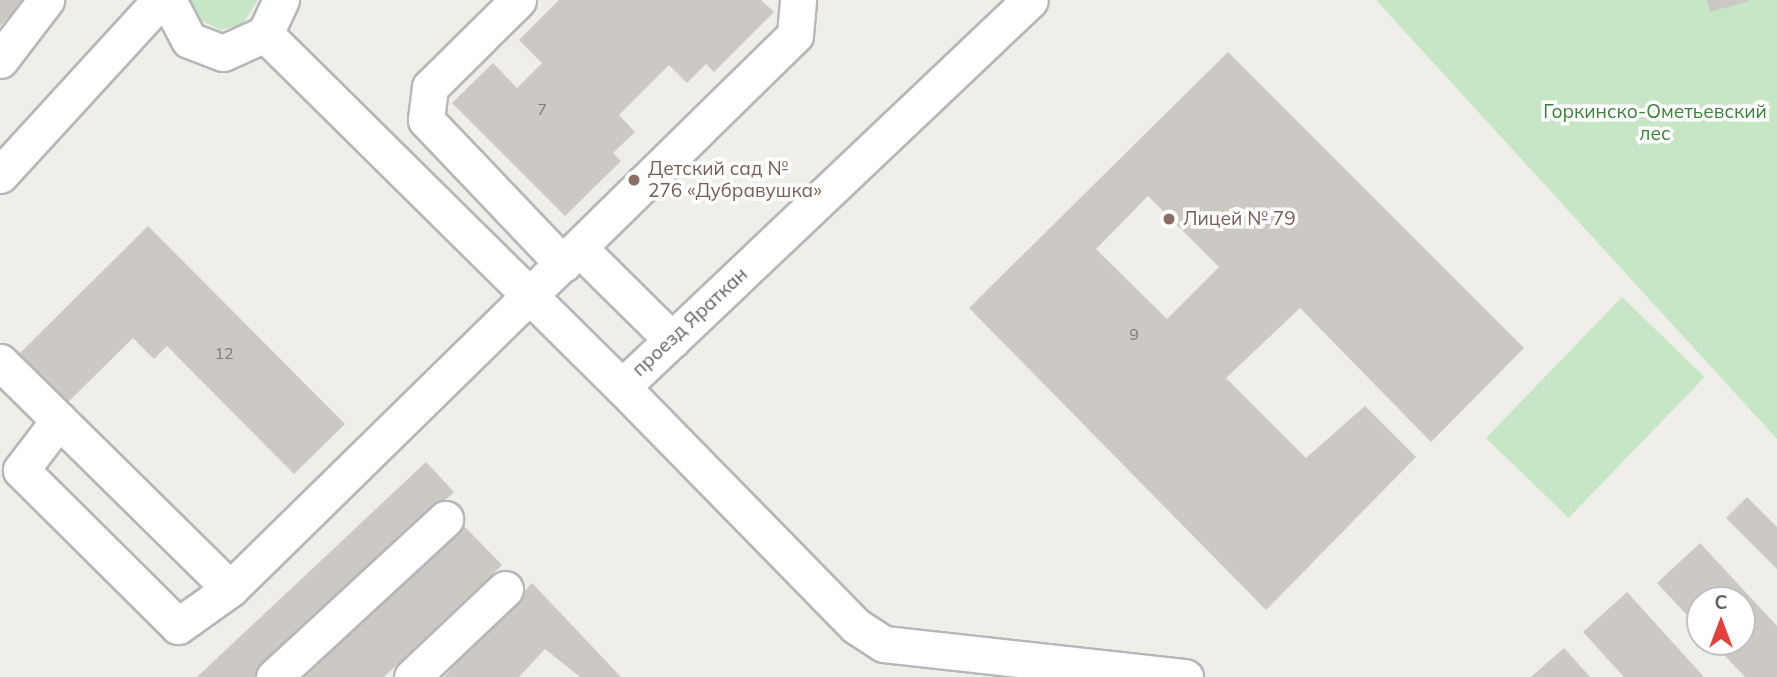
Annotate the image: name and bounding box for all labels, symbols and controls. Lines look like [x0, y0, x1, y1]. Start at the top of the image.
house number: 7 [537, 99, 547, 119]
park label: Горкинско-Ометьевский лес [1543, 101, 1767, 145]
place label: Детский сад № 276 «Дубравушка» [648, 158, 822, 202]
marker: Детский сад № 276 «Дубравушка» [626, 172, 642, 188]
place label: Лицей № 79 [1183, 208, 1296, 230]
marker: Лицей № 79 [1161, 211, 1177, 227]
street label: проезд Яраткан [628, 263, 752, 381]
house number: 9 [1129, 324, 1139, 344]
house number: 12 [214, 343, 234, 363]
north arrow [1686, 586, 1756, 656]
text: С [1714, 590, 1728, 614]

